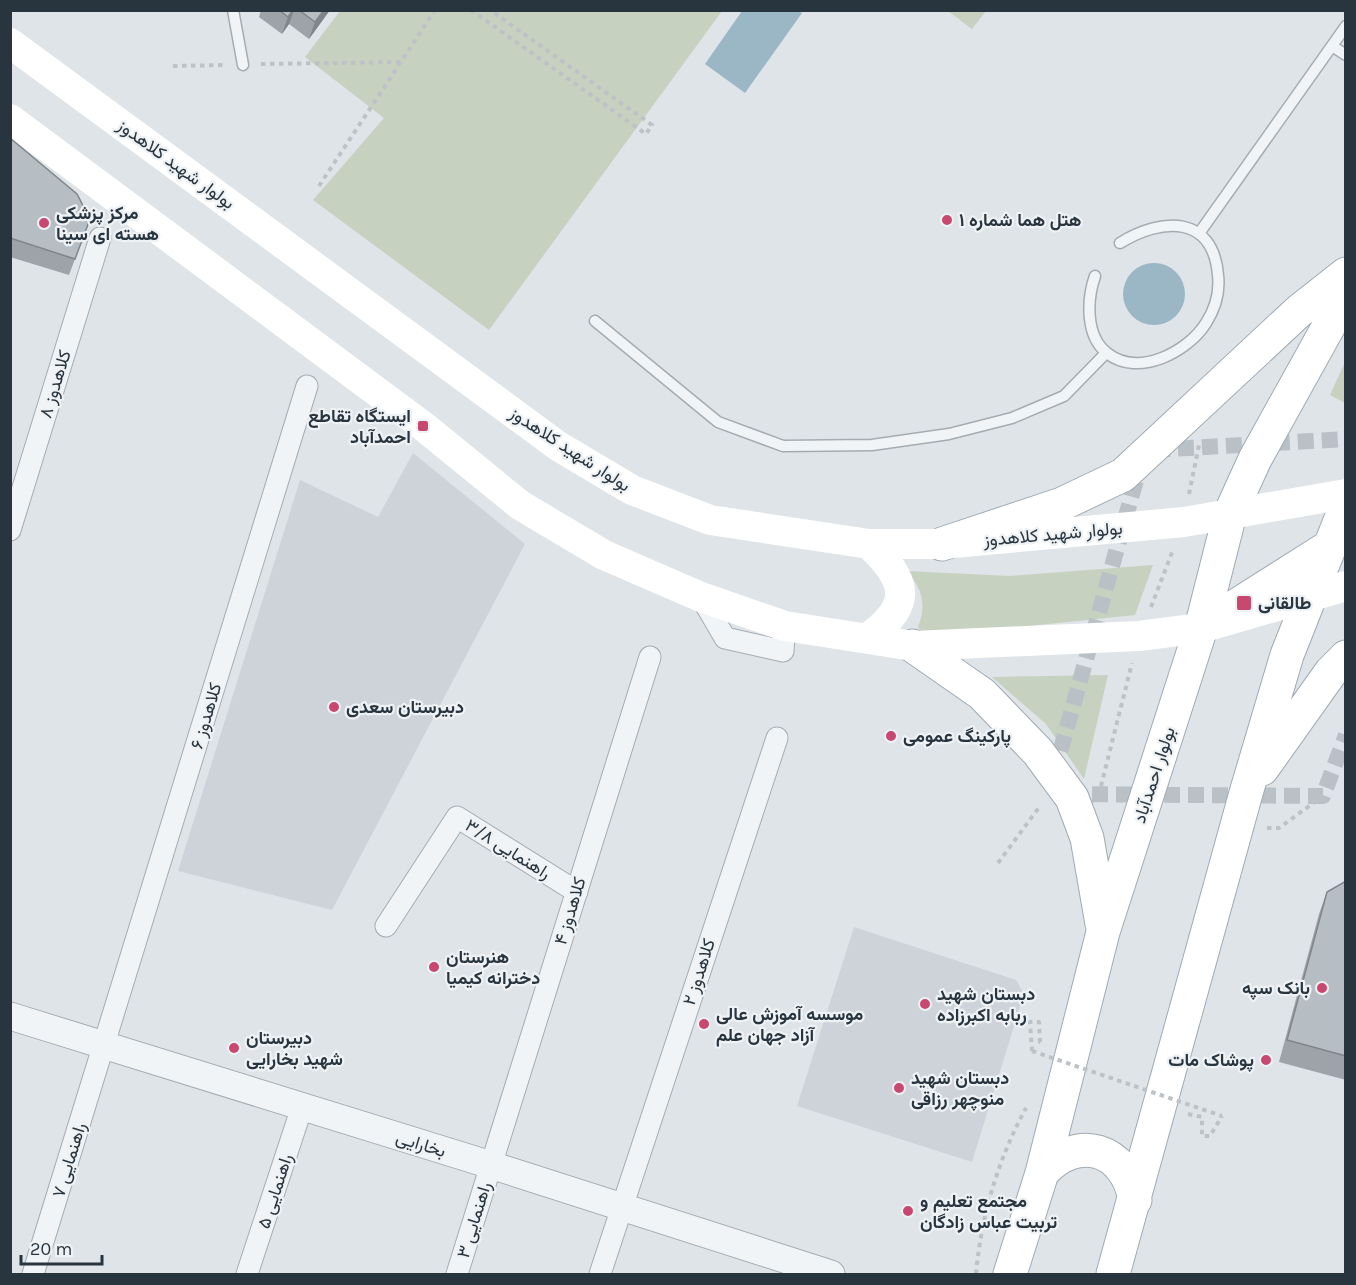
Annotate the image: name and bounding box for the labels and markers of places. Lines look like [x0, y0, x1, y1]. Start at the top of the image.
place label: مرکز پزشکی هسته ای سینا [56, 202, 159, 245]
place label: هتل هما شماره ۱ [959, 209, 1082, 231]
marker: هتل هما شماره ۱ [940, 213, 954, 227]
marker: مرکز پزشکی هسته ای سینا [37, 216, 51, 230]
place label: ایستگاه تقاطع احمدآباد [308, 405, 411, 448]
marker: ایستگاه تقاطع احمدآباد [416, 419, 430, 433]
place label: طالقانی [1258, 592, 1311, 614]
marker: طالقانی [1235, 594, 1253, 612]
place label: دبیرستان سعدی [346, 696, 464, 718]
marker: دبیرستان سعدی [327, 700, 341, 714]
place label: پارکینگ عمومی [903, 725, 1011, 748]
marker: پارکینگ عمومی [884, 729, 898, 743]
place label: هنرستان دخترانه کیمیا [446, 946, 540, 989]
marker: هنرستان دخترانه کیمیا [427, 960, 441, 974]
place label: بانک سپه [1242, 977, 1310, 1000]
marker: بانک سپه [1315, 981, 1329, 995]
place label: دبستان شهید ربابه اکبرزاده [937, 983, 1035, 1026]
marker: دبستان شهید ربابه اکبرزاده [918, 997, 932, 1011]
place label: موسسه آموزش عالی آزاد جهان علم [716, 1003, 863, 1047]
marker: موسسه آموزش عالی آزاد جهان علم [697, 1017, 711, 1031]
place label: دبیرستان شهید بخارایی [246, 1027, 343, 1070]
marker: دبیرستان شهید بخارایی [227, 1041, 241, 1055]
place label: پوشاک مات [1168, 1049, 1254, 1072]
marker: پوشاک مات [1259, 1053, 1273, 1067]
place label: دبستان شهید منوچهر رزاقی [911, 1067, 1009, 1111]
marker: دبستان شهید منوچهر رزاقی [892, 1081, 906, 1095]
place label: مجتمع تعلیم و تربیت عباس زادگان [920, 1190, 1057, 1233]
marker: مجتمع تعلیم و تربیت عباس زادگان [901, 1204, 915, 1218]

